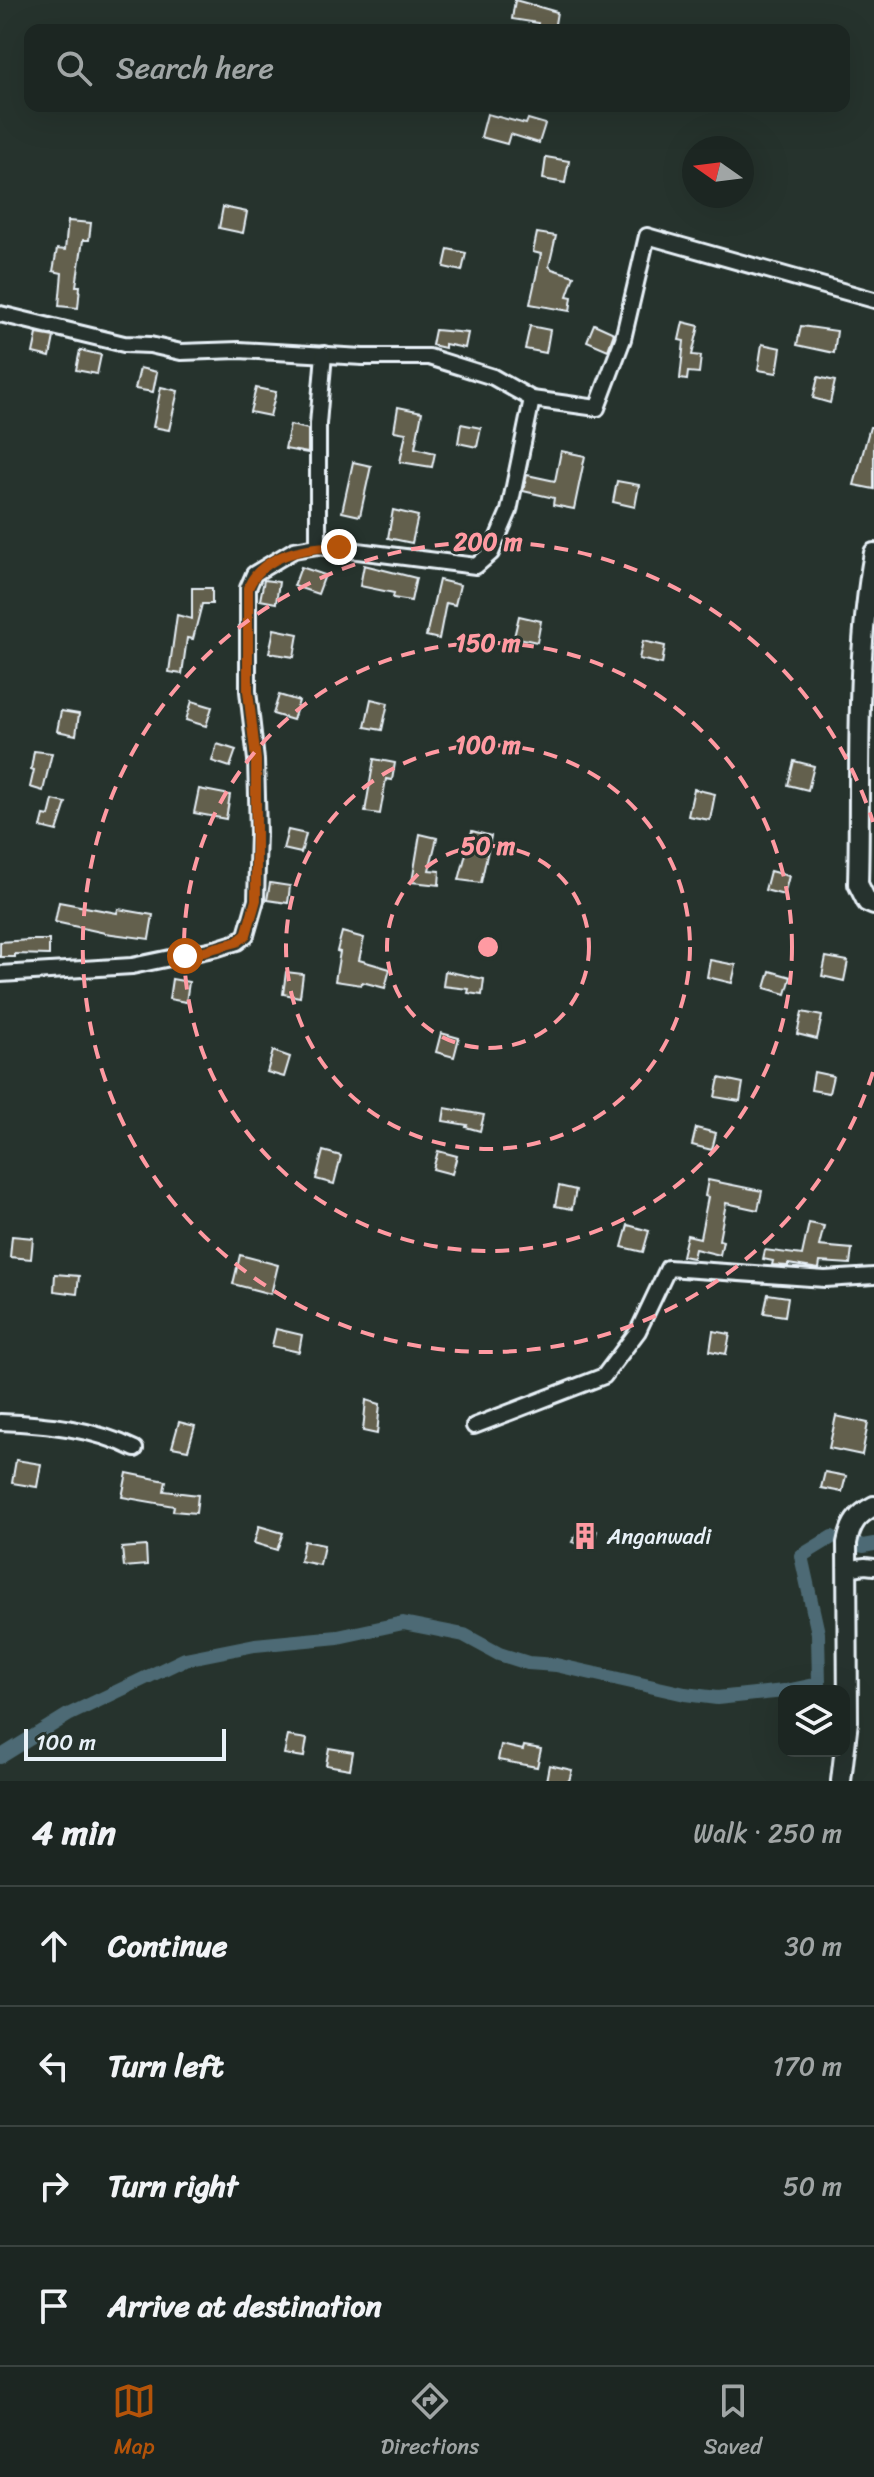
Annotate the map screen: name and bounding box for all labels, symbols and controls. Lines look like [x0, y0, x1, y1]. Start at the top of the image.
search box [24, 24, 850, 112]
text: Search here [116, 41, 274, 95]
icon: search [52, 46, 96, 90]
north arrow [682, 136, 754, 208]
text: 200 m [453, 521, 523, 563]
route end [321, 529, 357, 565]
text: 150 m [456, 622, 521, 664]
text: 100 m [455, 724, 521, 766]
text: 50 m [461, 825, 516, 867]
centre of rings [474, 933, 502, 961]
route start [167, 938, 203, 974]
place label: Anganwadi [606, 1517, 712, 1556]
building icon: Anganwadi [570, 1521, 600, 1551]
map controls [778, 1685, 850, 1757]
button: layers [778, 1685, 850, 1757]
text: 100 m [36, 1723, 96, 1762]
scale bar [24, 1725, 226, 1761]
text: 4 min [32, 1803, 116, 1863]
text: Walk · 250 m [693, 1810, 842, 1856]
text: Continue [108, 1919, 227, 1973]
text: 30 m [785, 1923, 842, 1969]
icon: ahead [32, 1924, 76, 1968]
text: Turn left [108, 2039, 224, 2093]
text: 170 m [773, 2043, 842, 2089]
icon: left [32, 2044, 76, 2088]
text: Turn right [108, 2159, 238, 2213]
text: 50 m [783, 2163, 842, 2209]
icon: right [32, 2164, 76, 2208]
text: Arrive at destination [108, 2279, 382, 2333]
icon: arrive [32, 2284, 76, 2328]
tab: Map [112, 2379, 156, 2466]
tab: Directions [381, 2379, 479, 2466]
tab: Saved [704, 2379, 762, 2466]

